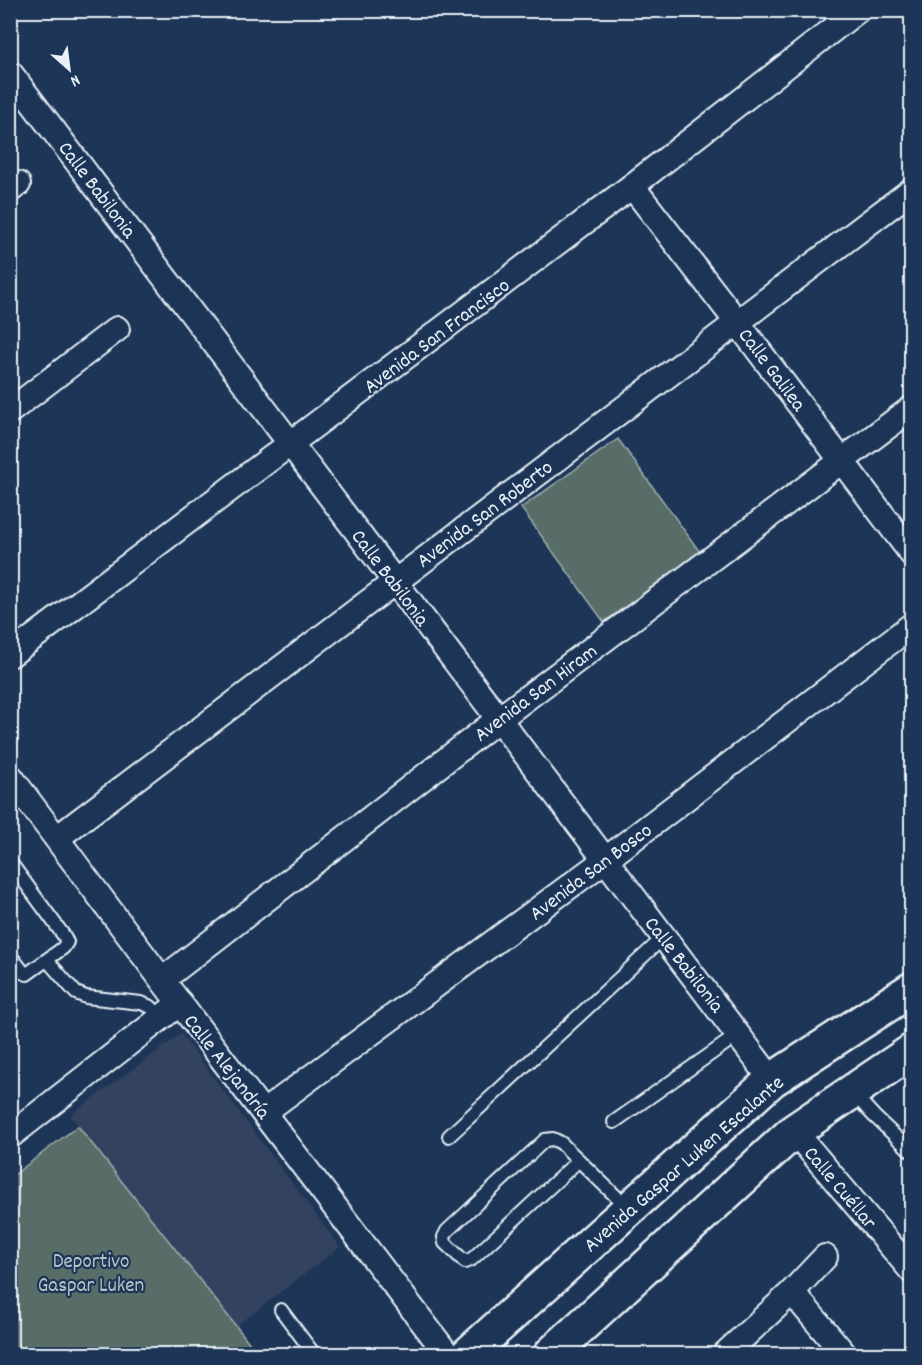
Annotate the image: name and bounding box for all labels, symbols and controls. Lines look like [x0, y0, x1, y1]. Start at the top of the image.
north arrow [39, 39, 99, 99]
text: N [66, 68, 84, 92]
street label: Calle Babilonia [49, 136, 143, 247]
street label: Avenida San Francisco [358, 272, 517, 403]
street label: Calle Galilea [729, 323, 813, 420]
street label: Avenida San Roberto [411, 454, 560, 577]
street label: Calle Babilonia [342, 524, 436, 635]
street label: Avenida San Hiram [469, 638, 605, 751]
street label: Avenida San Bosco [524, 817, 660, 930]
street label: Calle Babilonia [635, 911, 730, 1021]
street label: Calle Alejandría [175, 1009, 277, 1128]
street label: Avenida Gaspar Luken Escalante [578, 1070, 792, 1261]
street label: Calle Cuéllar [795, 1141, 883, 1237]
park label: Deportivo Gaspar Luken [38, 1248, 144, 1302]

